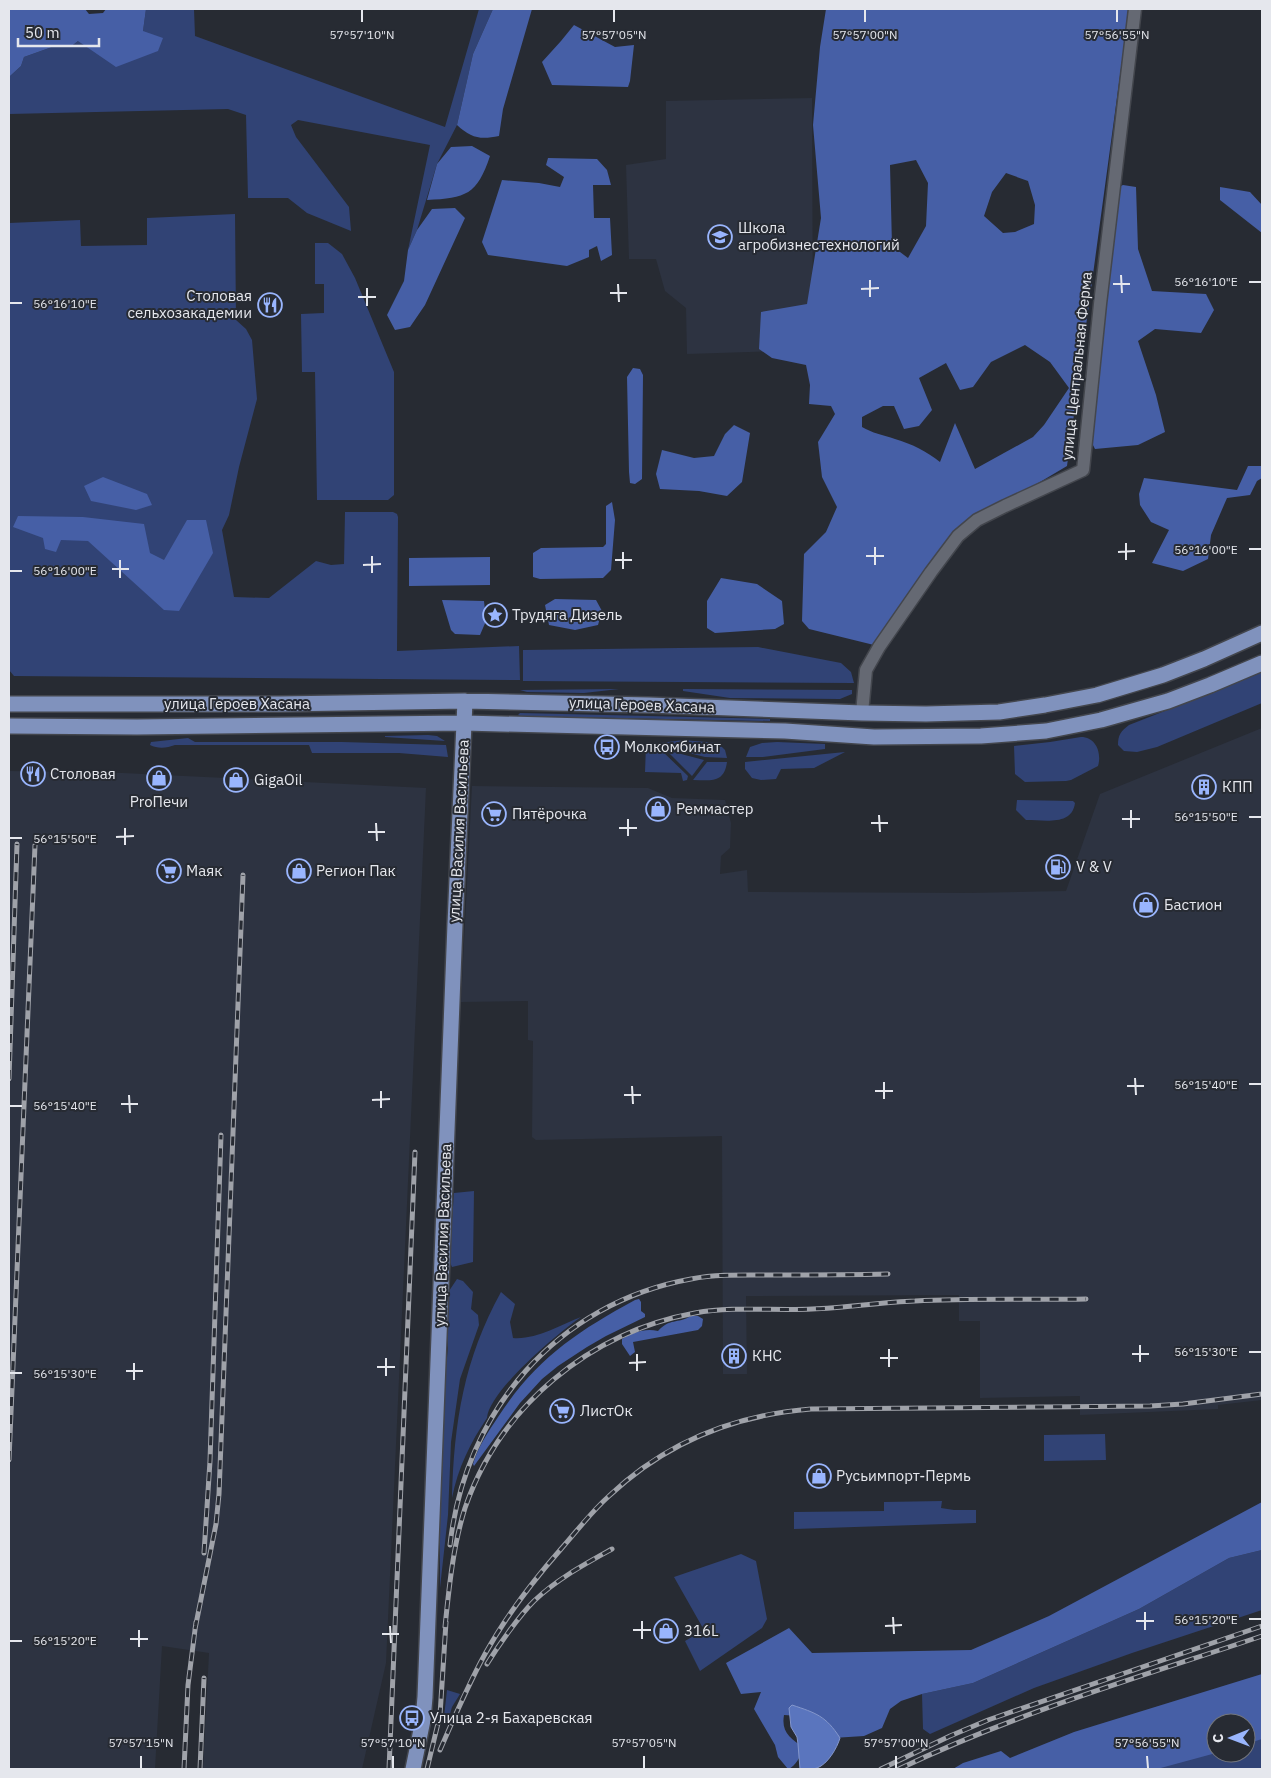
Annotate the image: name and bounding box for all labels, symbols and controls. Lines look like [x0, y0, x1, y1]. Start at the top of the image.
scale bar [18, 15, 99, 47]
text: 50 m [25, 23, 60, 42]
text: 57°57'10"N [329, 27, 395, 42]
text: 57°57'05"N [581, 27, 647, 42]
text: 57°57'00"N [832, 27, 898, 42]
text: 57°56'55"N [1084, 27, 1150, 42]
place label: Школа агробизнестехнологий [738, 218, 900, 254]
school or university icon: Школа агробизнестехнологий [707, 224, 733, 250]
street label: улица Центральная Ферма [1057, 271, 1096, 461]
text: 56°16'10"E [1174, 274, 1238, 289]
place label: Столовая сельхозакадемии [127, 286, 252, 322]
restaurant icon: Столовая сельхозакадемии [257, 292, 283, 318]
text: 56°16'10"E [33, 296, 97, 311]
text: 56°16'00"E [1174, 542, 1238, 557]
text: 56°16'00"E [33, 563, 97, 578]
place icon: Трудяга Дизель [482, 602, 508, 628]
place label: Трудяга Дизель [512, 605, 623, 624]
street label: улица Героев Хасана [569, 692, 715, 717]
street label: улица Героев Хасана [164, 694, 310, 713]
bus stop icon: Молкомбинат [594, 734, 620, 760]
place label: Молкомбинат [624, 737, 721, 756]
street label: улица Василия Васильева [444, 739, 473, 923]
restaurant icon: Столовая [20, 761, 46, 787]
place label: Столовая [50, 764, 116, 783]
shop icon: ProПечи [146, 765, 172, 791]
shop icon: GigaOil [223, 767, 249, 793]
place label: GigaOil [254, 770, 303, 789]
building icon: КПП [1191, 774, 1217, 800]
place label: КПП [1222, 777, 1253, 796]
place label: ProПечи [130, 792, 188, 811]
shop icon: Реммастер [645, 796, 671, 822]
place label: Реммастер [676, 799, 753, 818]
supermarket icon: Пятёрочка [481, 801, 507, 827]
place label: Пятёрочка [512, 804, 587, 823]
text: 56°15'50"E [1174, 809, 1238, 824]
text: 56°15'50"E [33, 831, 97, 846]
fuel station icon: V & V [1045, 854, 1071, 880]
place label: V & V [1076, 857, 1112, 876]
supermarket icon: Маяк [156, 858, 182, 884]
shop icon: Регион Пак [286, 858, 312, 884]
place label: Маяк [186, 861, 222, 880]
place label: Регион Пак [316, 861, 396, 880]
shop icon: Бастион [1133, 892, 1159, 918]
place label: Бастион [1164, 895, 1222, 914]
text: 56°15'40"E [1174, 1077, 1238, 1092]
text: 56°15'40"E [33, 1098, 97, 1113]
street label: улица Василия Васильева [430, 1143, 455, 1327]
building icon: КНС [721, 1343, 747, 1369]
text: 56°15'30"E [1174, 1344, 1238, 1359]
place label: КНС [752, 1346, 782, 1365]
text: 56°15'30"E [33, 1366, 97, 1381]
supermarket icon: ЛистОк [549, 1398, 575, 1424]
place label: ЛистОк [580, 1401, 633, 1420]
shop icon: Русьимпорт-Пермь [806, 1463, 832, 1489]
place label: Русьимпорт-Пермь [836, 1466, 971, 1485]
text: 56°15'20"E [1174, 1612, 1238, 1627]
shop icon: 316L [653, 1618, 679, 1644]
place label: 316L [684, 1621, 719, 1640]
text: 56°15'20"E [33, 1633, 97, 1648]
bus stop icon: Улица 2-я Бахаревская [399, 1705, 425, 1731]
place label: Улица 2-я Бахаревская [430, 1708, 593, 1727]
north arrow [1206, 1713, 1256, 1763]
text: С [1209, 1734, 1227, 1743]
text: 57°57'15"N [108, 1735, 174, 1750]
text: 57°57'10"N [360, 1735, 426, 1750]
text: 57°57'05"N [611, 1735, 677, 1750]
text: 57°57'00"N [863, 1735, 929, 1750]
text: 57°56'55"N [1114, 1735, 1180, 1750]

